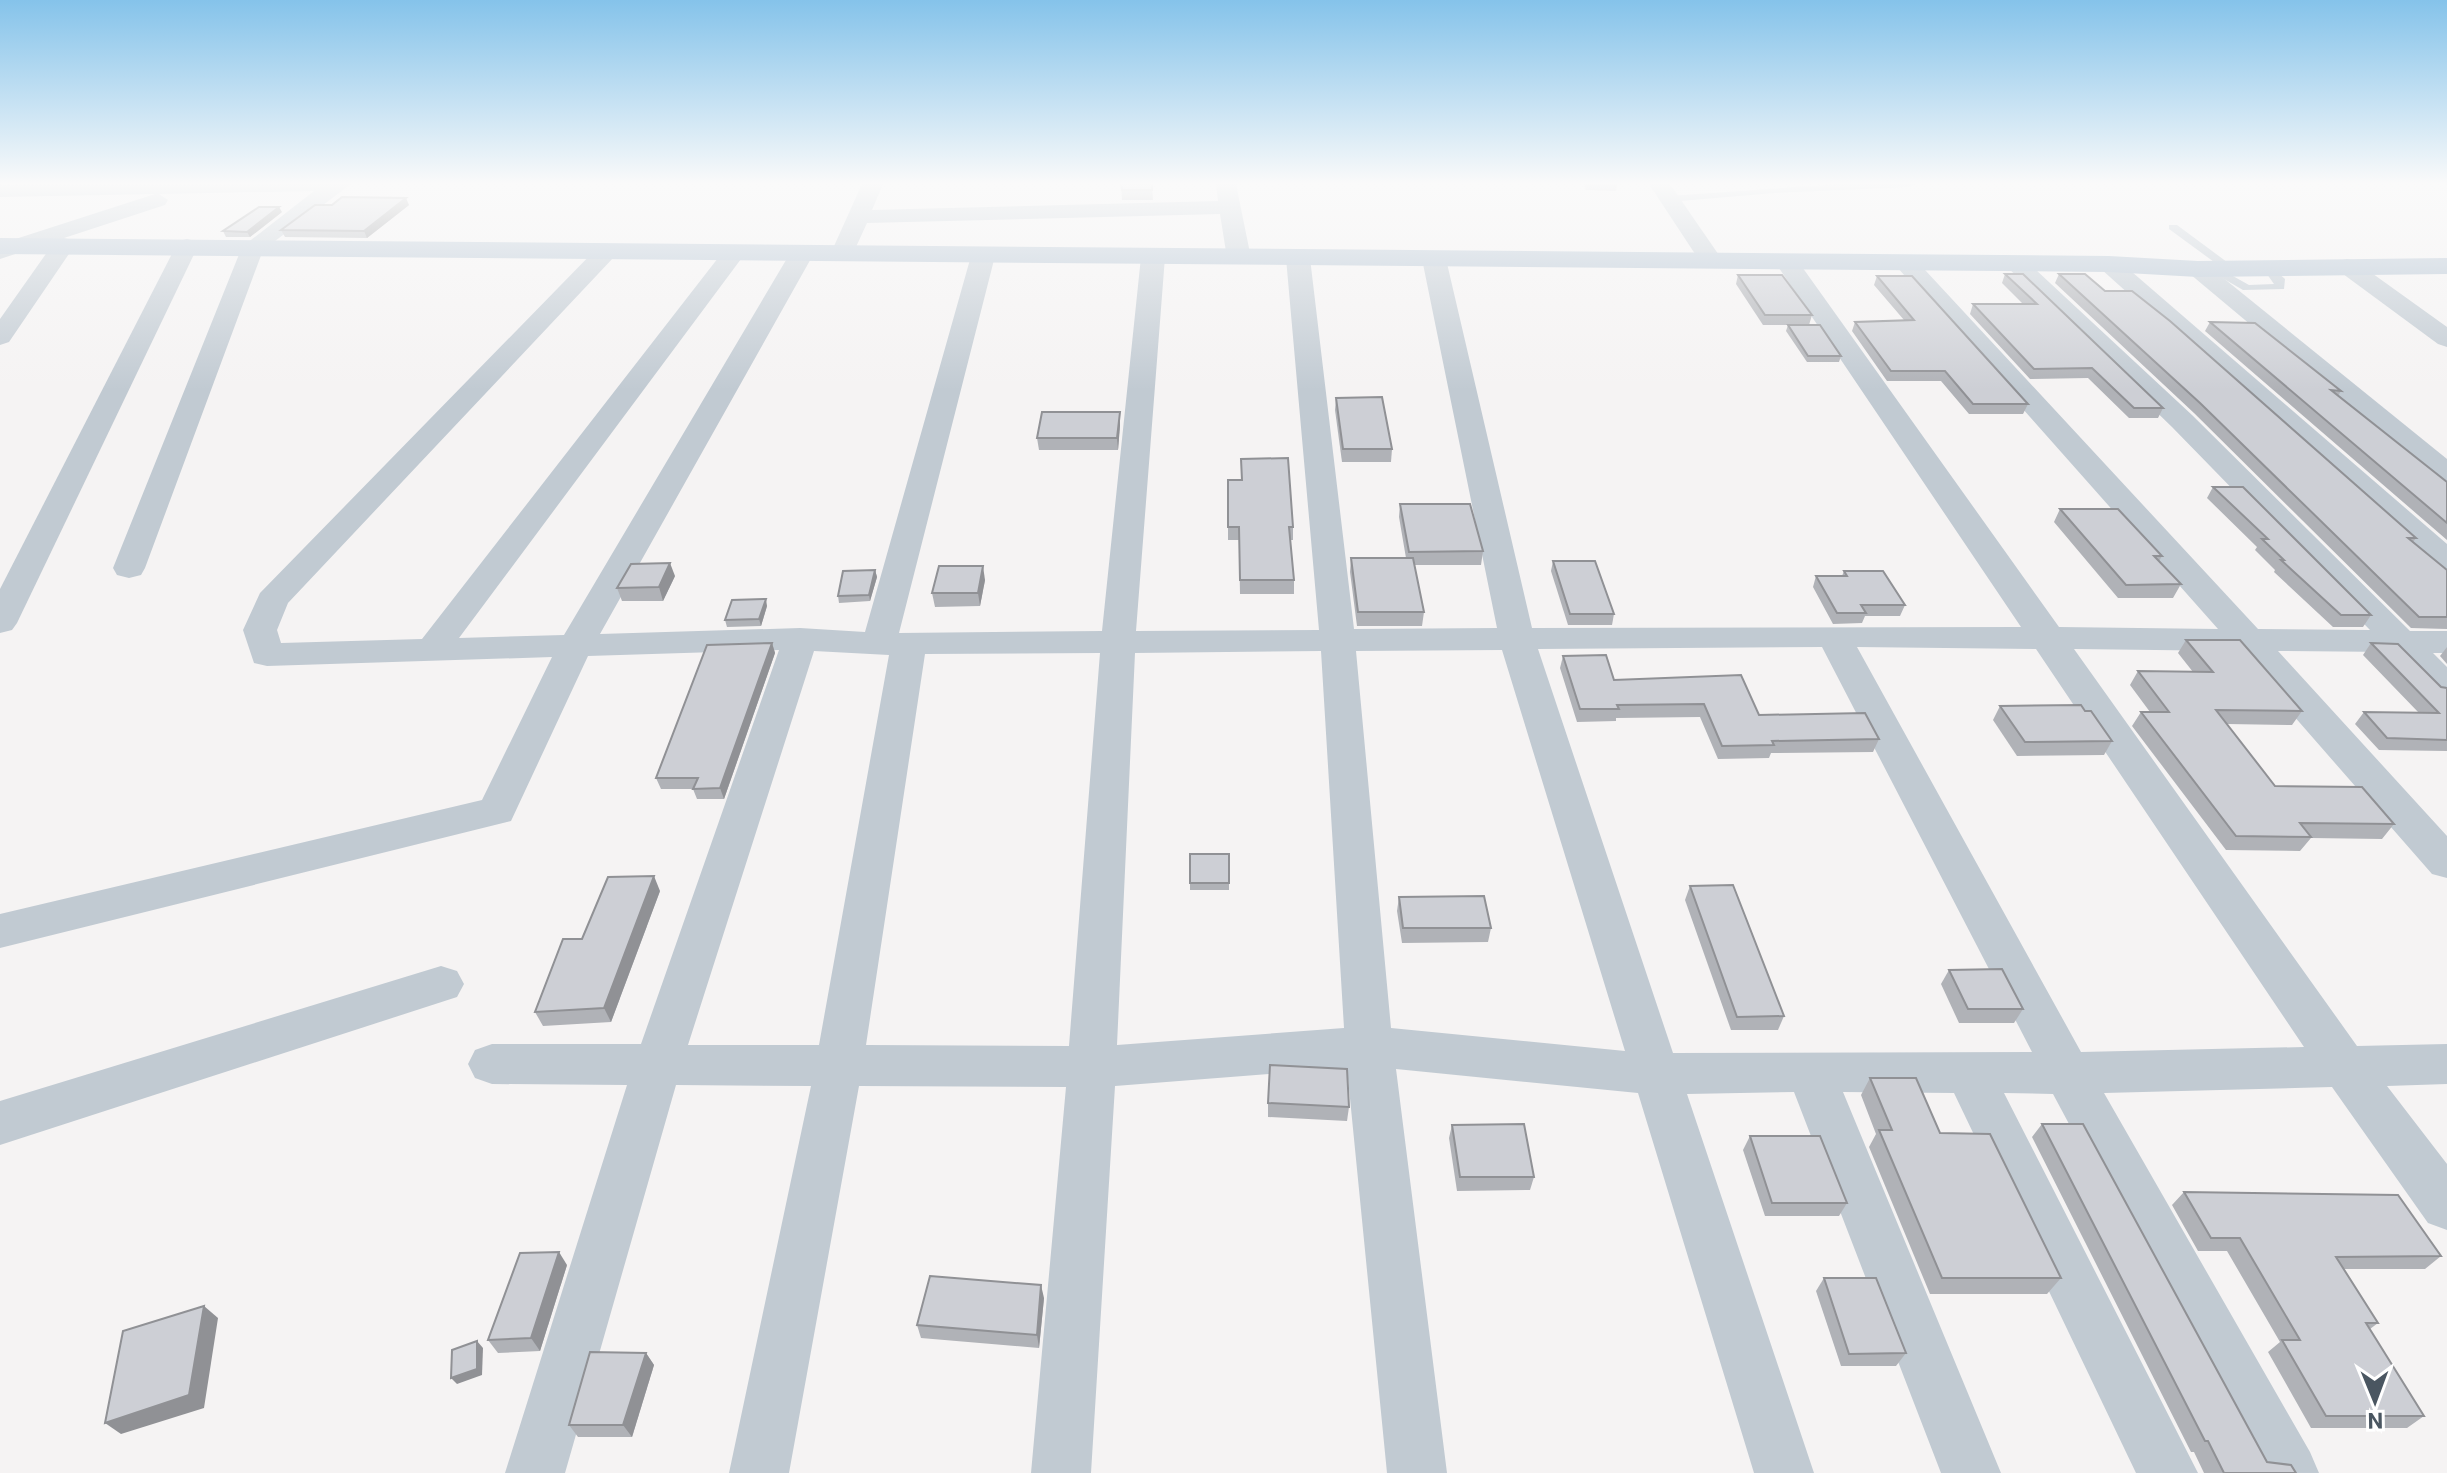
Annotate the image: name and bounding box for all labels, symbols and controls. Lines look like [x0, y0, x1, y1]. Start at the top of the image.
north arrow [2335, 1361, 2415, 1441]
text: N [2367, 1408, 2383, 1433]

